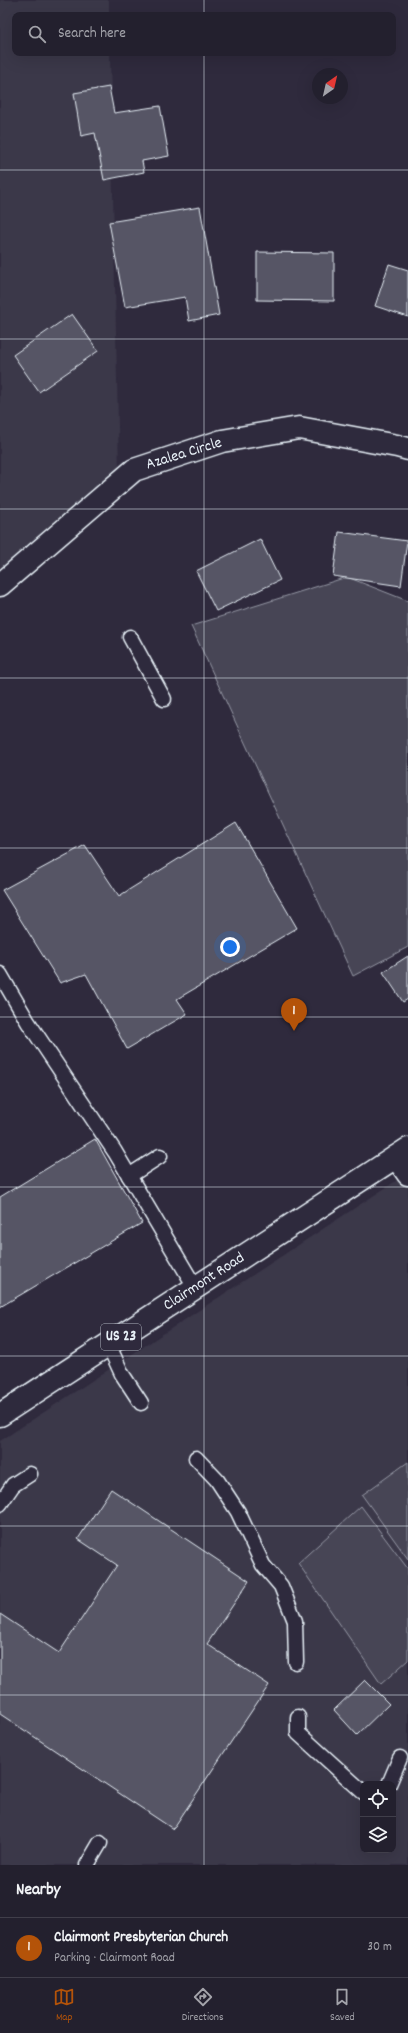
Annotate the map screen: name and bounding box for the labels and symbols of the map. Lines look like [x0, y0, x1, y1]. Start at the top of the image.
north arrow [312, 68, 348, 104]
street label: Azalea Circle [143, 432, 225, 476]
your location [220, 937, 240, 957]
pin: 1 [281, 998, 307, 1031]
street label: Clairmont Road [159, 1247, 249, 1317]
road number: US 23 [101, 1324, 141, 1350]

